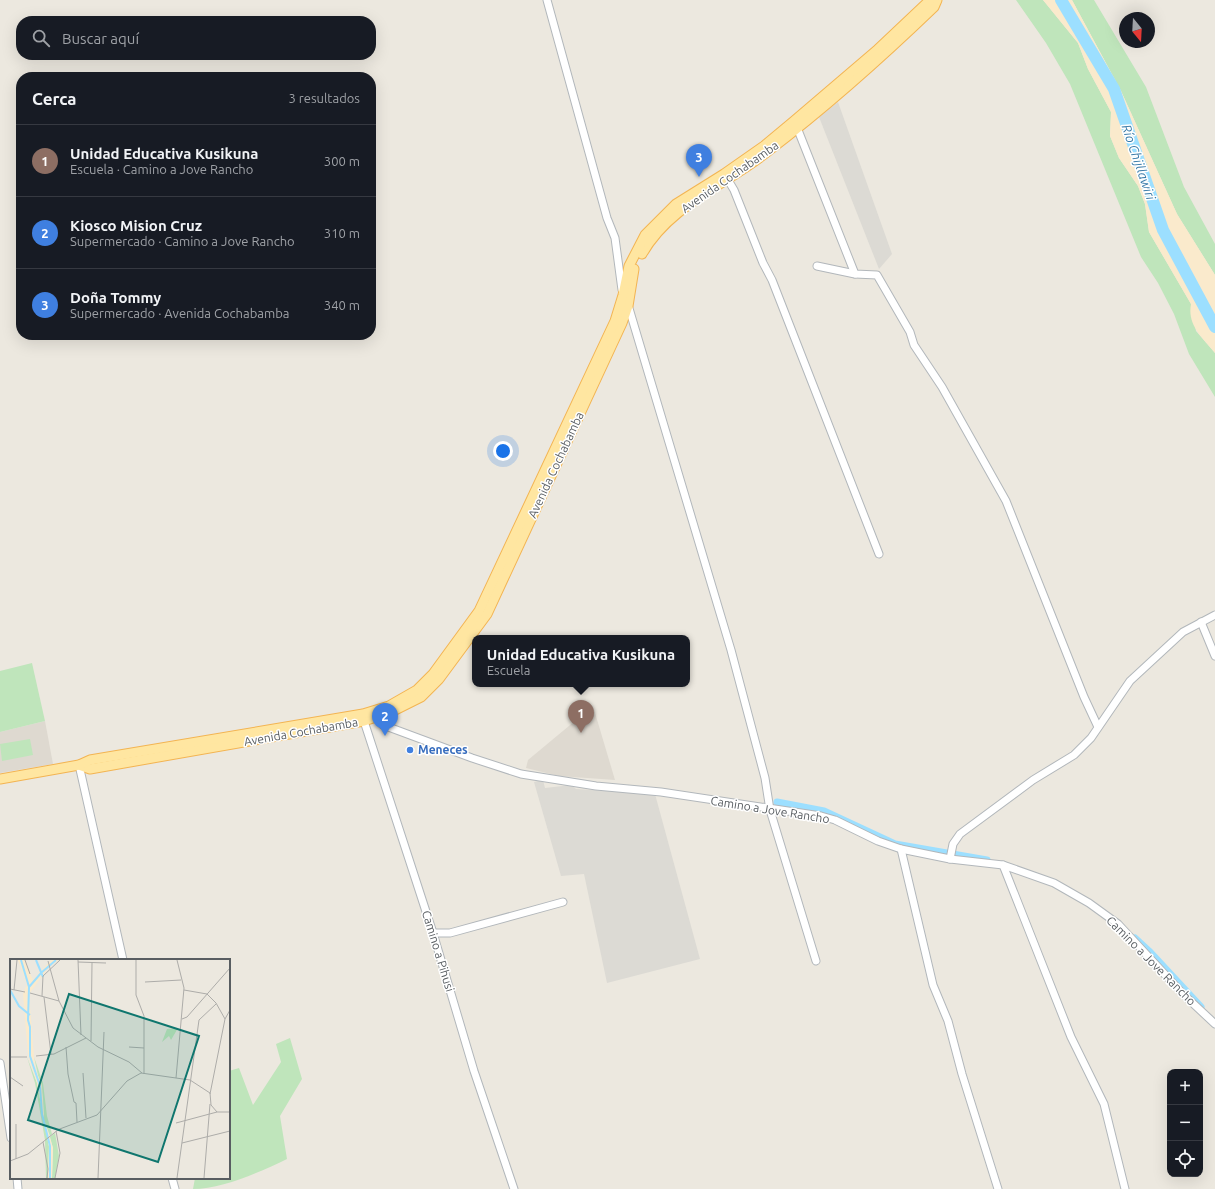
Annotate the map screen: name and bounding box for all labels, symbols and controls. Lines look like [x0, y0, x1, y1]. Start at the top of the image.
north arrow [1119, 12, 1155, 48]
search box [16, 16, 376, 60]
icon: search [30, 27, 52, 49]
text: Buscar aquí [62, 30, 139, 47]
text: Cerca [32, 89, 77, 108]
text: 3 resultados [289, 91, 360, 105]
water label: Río Chijllawiri [1120, 122, 1159, 202]
street label: Avenida Cochabamba [679, 138, 781, 215]
pin: 3 [686, 144, 712, 177]
text: Unidad Educativa Kusikuna [70, 145, 259, 162]
text: 1 [41, 154, 49, 168]
text: 300 m [324, 154, 360, 168]
text: Escuela · Camino a Jove Rancho [70, 162, 253, 176]
text: Kiosco Mision Cruz [70, 217, 202, 234]
text: 2 [41, 226, 49, 240]
text: 310 m [324, 226, 360, 240]
text: Supermercado · Camino a Jove Rancho [70, 234, 295, 248]
text: Doña Tommy [70, 289, 161, 306]
text: 3 [41, 298, 49, 312]
text: 340 m [324, 298, 360, 312]
text: Supermercado · Avenida Cochabamba [70, 306, 289, 320]
street label: Avenida Cochabamba [525, 410, 586, 520]
your location [493, 441, 513, 461]
popup [472, 635, 690, 687]
text: Unidad Educativa Kusikuna [487, 646, 675, 663]
text: Escuela [487, 663, 530, 677]
pin: 1 [568, 700, 594, 733]
pin: 2 [372, 703, 398, 736]
street label: Avenida Cochabamba [243, 715, 359, 748]
place label: Meneces [418, 743, 468, 756]
marker: Meneces [405, 745, 415, 755]
street label: Camino a Jove Rancho [710, 794, 831, 825]
street label: Camino a Pihusi [420, 909, 457, 993]
street label: Camino a Jove Rancho [1104, 913, 1199, 1008]
inset map [10, 959, 230, 1179]
map controls [1167, 1069, 1203, 1177]
button: + [1167, 1069, 1203, 1105]
button: − [1167, 1105, 1203, 1141]
button: locate [1167, 1141, 1203, 1177]

